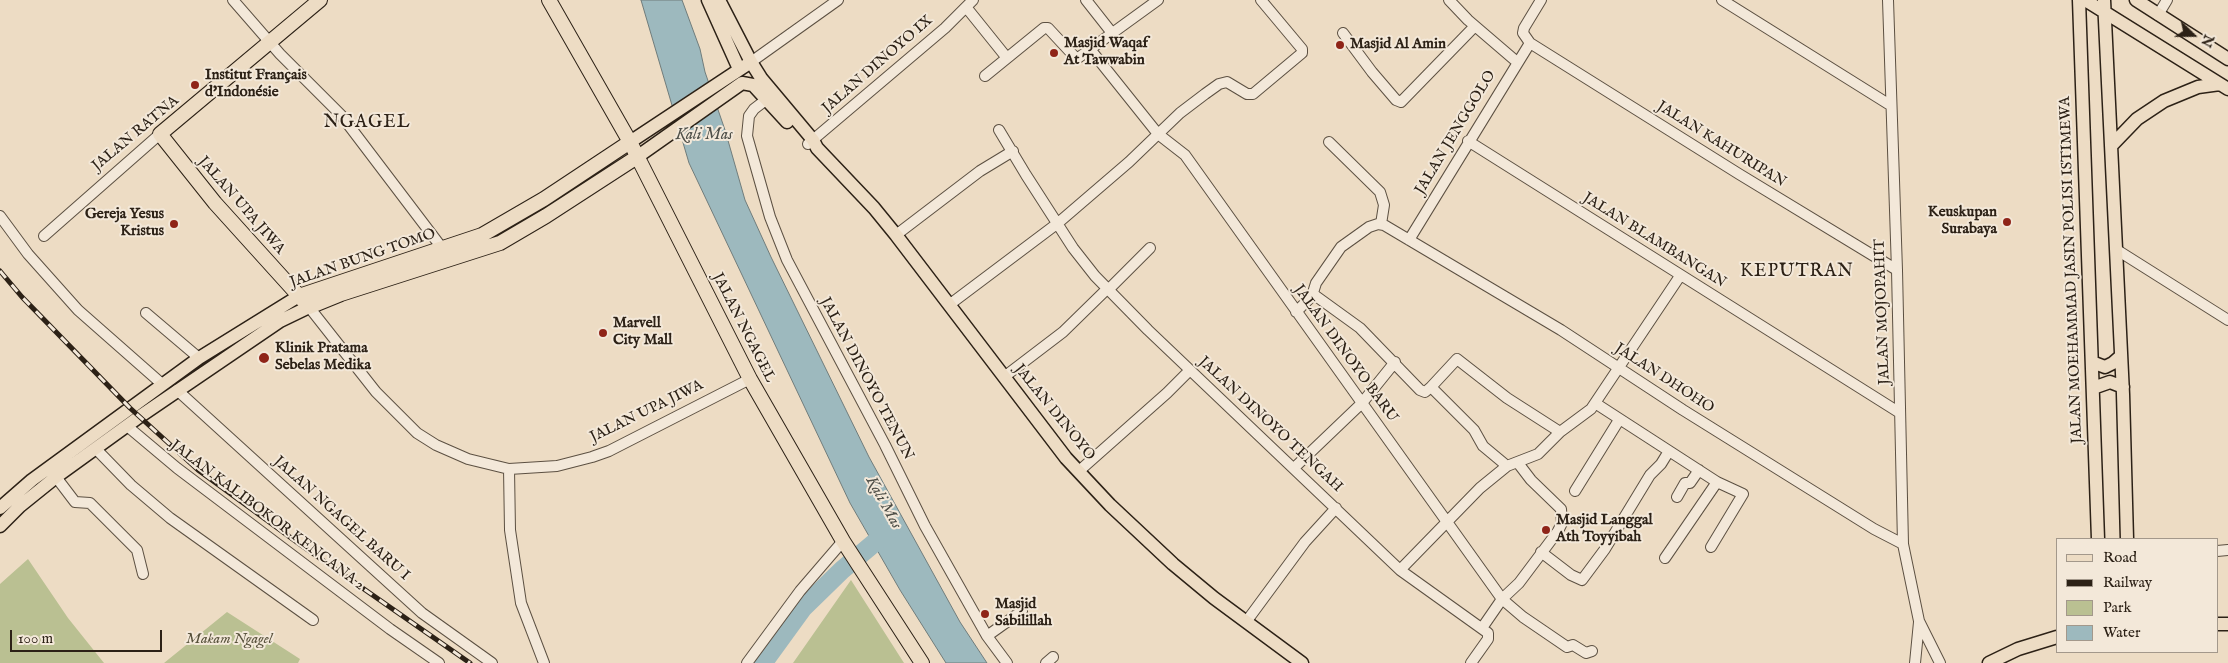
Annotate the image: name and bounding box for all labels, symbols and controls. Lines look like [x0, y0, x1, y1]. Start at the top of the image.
north arrow [2168, 10, 2218, 60]
street label: JALAN DINOYO IX [819, 12, 937, 118]
text: N [2196, 32, 2218, 50]
place label: Masjid Waqaf At Tawwabin [1064, 35, 1148, 70]
place label: Masjid Al Amin [1350, 36, 1446, 54]
marker: Masjid Al Amin [1334, 39, 1346, 51]
marker: Masjid Waqaf At Tawwabin [1048, 47, 1060, 59]
place label: Institut Français d'Indonésie [205, 67, 307, 102]
street label: JALAN JENGGOLO [1412, 68, 1500, 198]
marker: Institut Français d'Indonésie [189, 79, 201, 91]
street label: JALAN RATNA [89, 92, 183, 176]
street label: JALAN MOEHAMMAD JASIN POLISI ISTIMEWA [2057, 96, 2087, 444]
street label: JALAN KAHURIPAN [1653, 98, 1789, 192]
district label: NGAGEL [323, 112, 411, 134]
water label: Kali Mas [675, 126, 733, 146]
street label: JALAN UPA JIWA [194, 153, 288, 259]
street label: JALAN BLAMBANGAN [1579, 189, 1729, 293]
place label: Keuskupan Surabaya [1928, 204, 1997, 239]
place label: Gereja Yesus Kristus [85, 206, 164, 241]
marker: Keuskupan Surabaya [2001, 216, 2013, 228]
marker: Gereja Yesus Kristus [168, 218, 180, 230]
street label: JALAN BUNG TOMO [288, 226, 438, 292]
street label: JALAN MOJOPAHIT [1871, 239, 1895, 385]
district label: KEPUTRAN [1739, 261, 1855, 283]
street label: JALAN NGAGEL [708, 270, 778, 386]
street label: JALAN DINOYO BARU [1289, 282, 1401, 426]
street label: JALAN DINOYO TENUN [815, 294, 917, 464]
place label: Marvell City Mall [613, 315, 672, 350]
marker: Marvell City Mall [597, 327, 609, 339]
place label: Klinik Pratama Sebelas Medika [275, 340, 371, 375]
street label: JALAN DHOHO [1611, 340, 1717, 418]
marker: Klinik Pratama Sebelas Medika [257, 351, 271, 365]
street label: JALAN DINOYO TENGAH [1194, 353, 1346, 497]
street label: JALAN DINOYO [1010, 361, 1098, 465]
street label: JALAN UPA JIWA [587, 377, 707, 447]
street label: JALAN KALIBOKOR KENCANA 2 [166, 437, 368, 595]
street label: JALAN NGAGEL BARU I [269, 453, 413, 585]
water label: Kali Mas [861, 473, 905, 533]
place label: Masjid Langgal Ath Toyyibah [1556, 512, 1653, 547]
marker: Masjid Langgal Ath Toyyibah [1540, 524, 1552, 536]
legend [2056, 538, 2218, 653]
text: Road [2103, 548, 2137, 567]
text: Railway [2103, 573, 2152, 592]
place label: Masjid Sabilillah [995, 596, 1052, 631]
text: Park [2103, 598, 2132, 617]
marker: Masjid Sabilillah [979, 608, 991, 620]
scale bar [12, 620, 165, 652]
text: Water [2103, 623, 2140, 642]
text: 100 m [18, 629, 53, 648]
park label: Makam Ngagel [186, 631, 272, 649]

